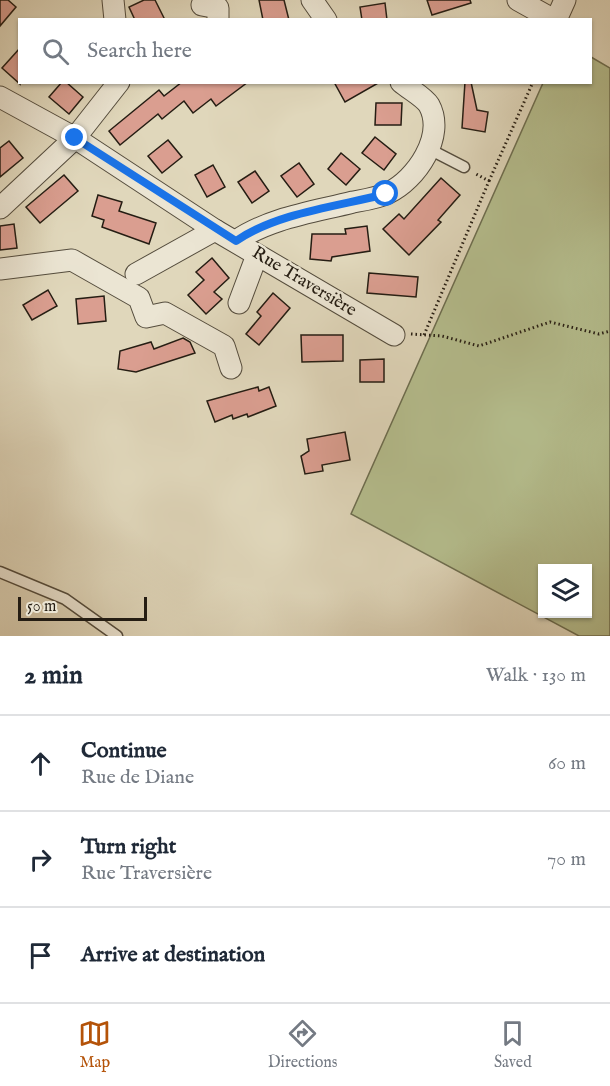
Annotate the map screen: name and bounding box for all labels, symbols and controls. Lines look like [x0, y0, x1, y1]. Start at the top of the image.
search box [18, 18, 592, 84]
icon: search [39, 35, 72, 68]
text: Search here [87, 37, 192, 65]
route end [61, 124, 87, 150]
route start [372, 180, 398, 206]
street label: Rue Traversière [247, 242, 361, 322]
map controls [538, 564, 592, 618]
button: layers [538, 564, 592, 618]
scale bar [18, 594, 147, 622]
text: 50 m [27, 597, 56, 617]
text: 2 min [24, 659, 83, 692]
text: Walk · 130 m [486, 663, 586, 688]
text: Continue [81, 737, 167, 765]
icon: ahead [24, 747, 57, 780]
text: 60 m [548, 751, 586, 776]
text: Rue de Diane [81, 765, 194, 790]
text: Turn right [81, 833, 176, 861]
icon: right [24, 843, 57, 876]
text: 70 m [547, 847, 586, 872]
text: Rue Traversière [81, 861, 212, 886]
icon: arrive [24, 939, 57, 972]
text: Arrive at destination [81, 941, 265, 969]
tab: Map [78, 1017, 111, 1073]
tab: Directions [268, 1017, 337, 1073]
tab: Saved [494, 1017, 532, 1073]

